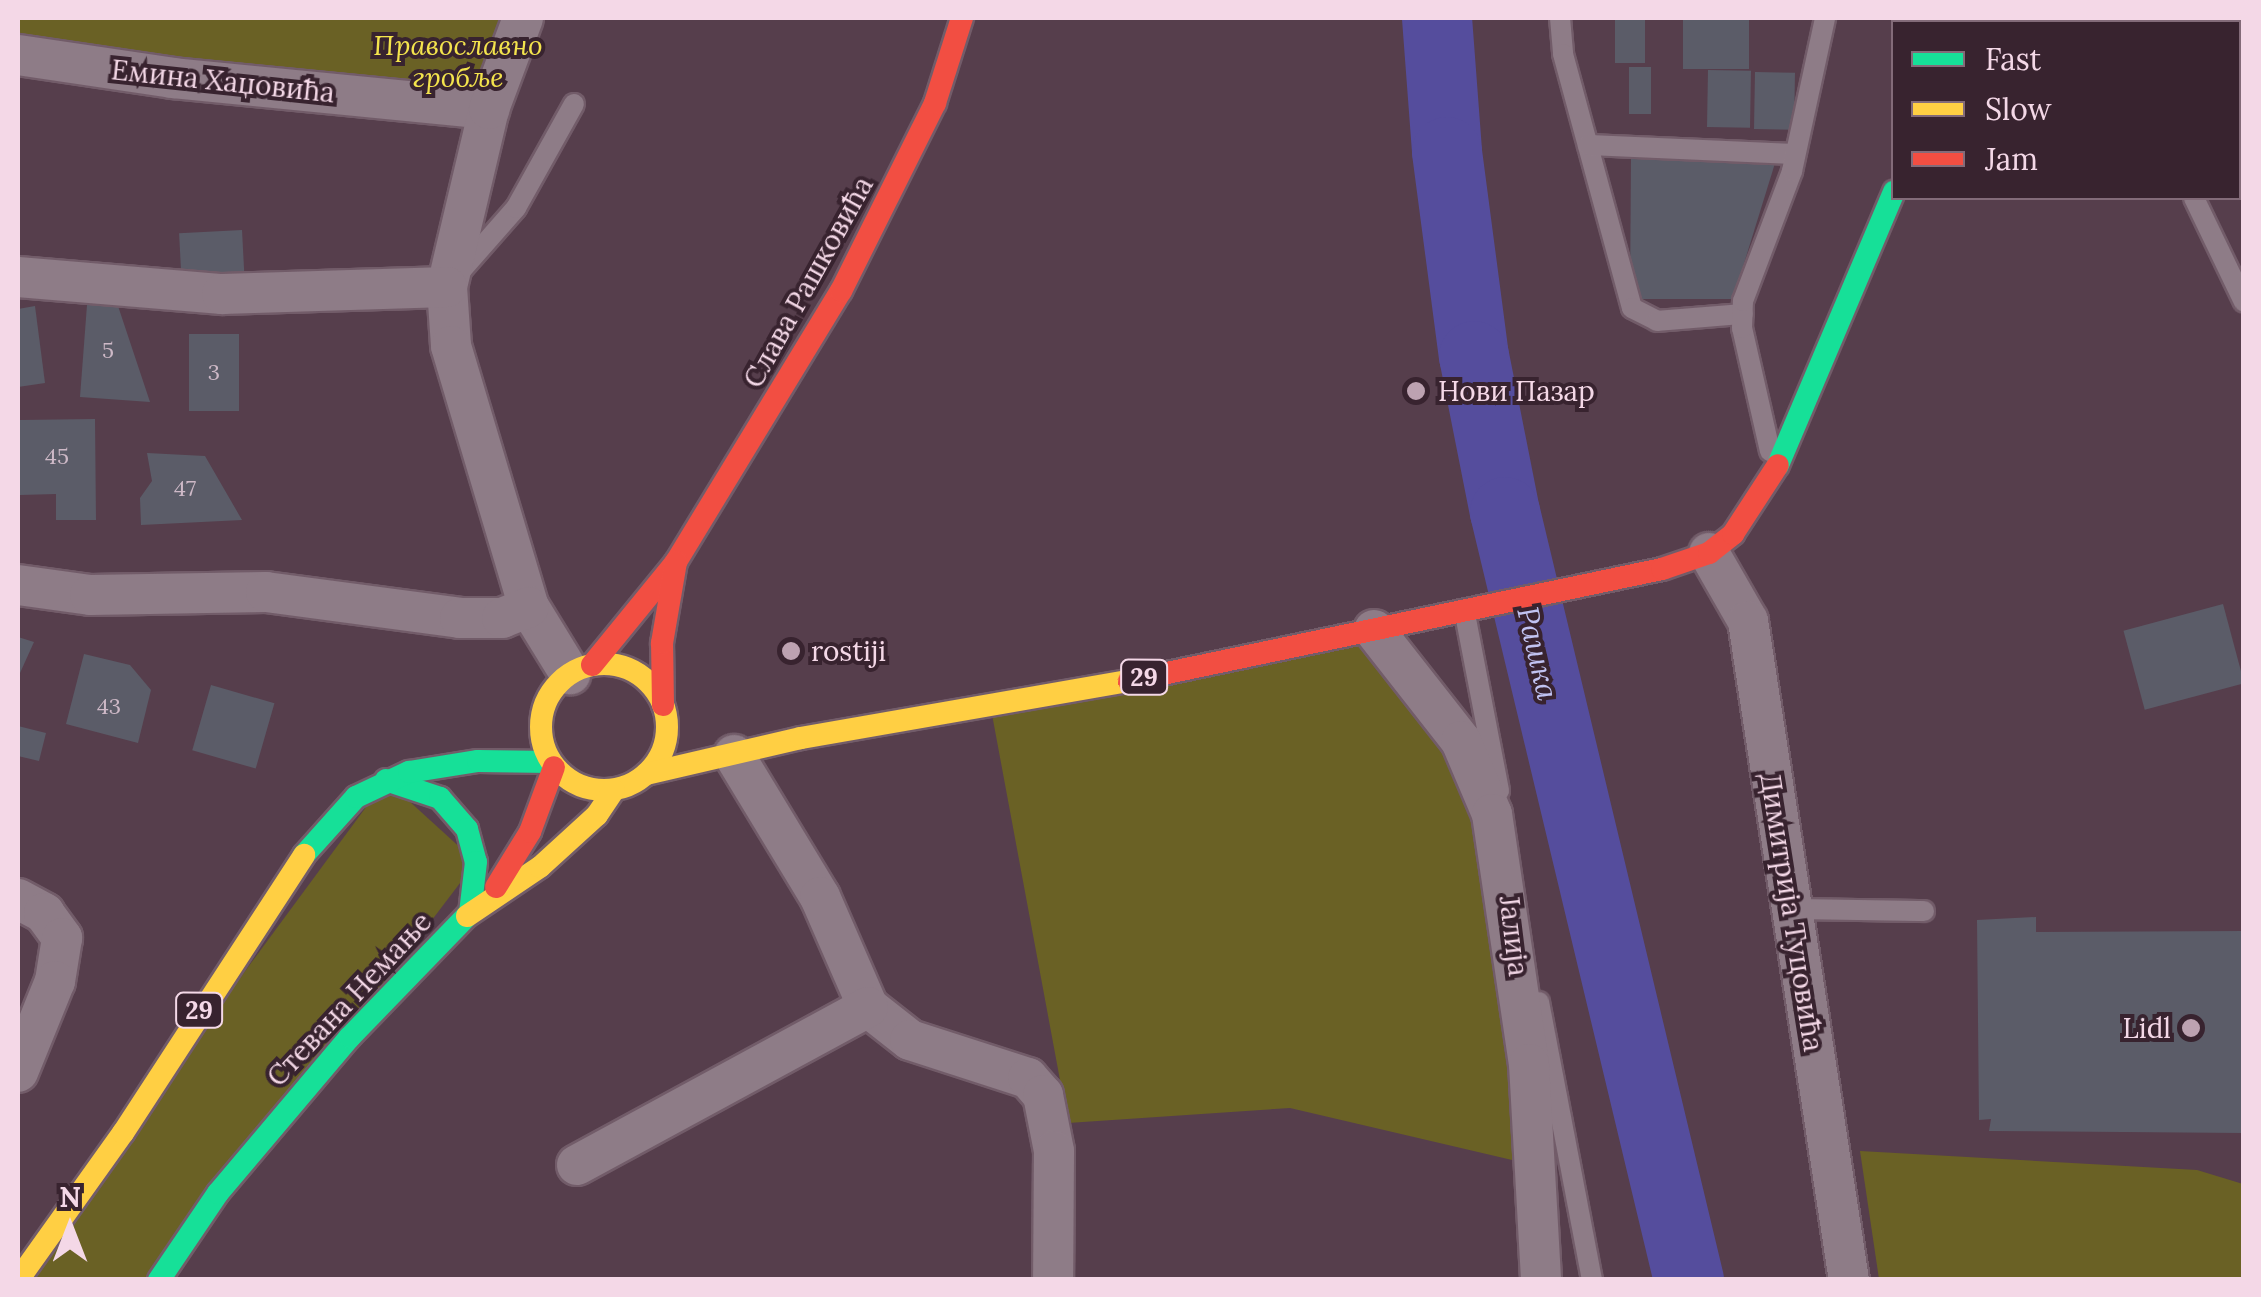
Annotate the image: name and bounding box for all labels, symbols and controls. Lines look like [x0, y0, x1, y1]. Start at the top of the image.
legend [1891, 20, 2241, 200]
park label: Православно гробље [373, 28, 543, 94]
text: Fast [1985, 40, 2041, 78]
street label: Емина Хаџовића [110, 53, 336, 109]
text: Slow [1985, 90, 2051, 128]
text: Jam [1985, 140, 2038, 178]
street label: Слава Рашковића [736, 171, 880, 393]
house number: 5 [102, 338, 114, 364]
house number: 3 [208, 360, 220, 386]
place label: Нови Пазар [1438, 374, 1595, 408]
marker: Нови Пазар [1403, 378, 1429, 404]
house number: 45 [45, 444, 69, 470]
house number: 47 [174, 476, 196, 502]
water label: Рашка [1510, 603, 1566, 703]
place label: rostiji [811, 634, 886, 668]
marker: rostiji [780, 640, 802, 662]
road number: 29 [1119, 657, 1169, 697]
house number: 43 [97, 694, 121, 720]
street label: Димитрија Туцовића [1753, 770, 1831, 1054]
street label: Јалија [1492, 894, 1536, 978]
street label: Стевана Немање [260, 905, 438, 1093]
road number: 29 [174, 990, 224, 1030]
place label: Lidl [2123, 1011, 2171, 1045]
marker: Lidl [2180, 1017, 2202, 1039]
north arrow [20, 1177, 120, 1277]
text: N [59, 1179, 81, 1215]

